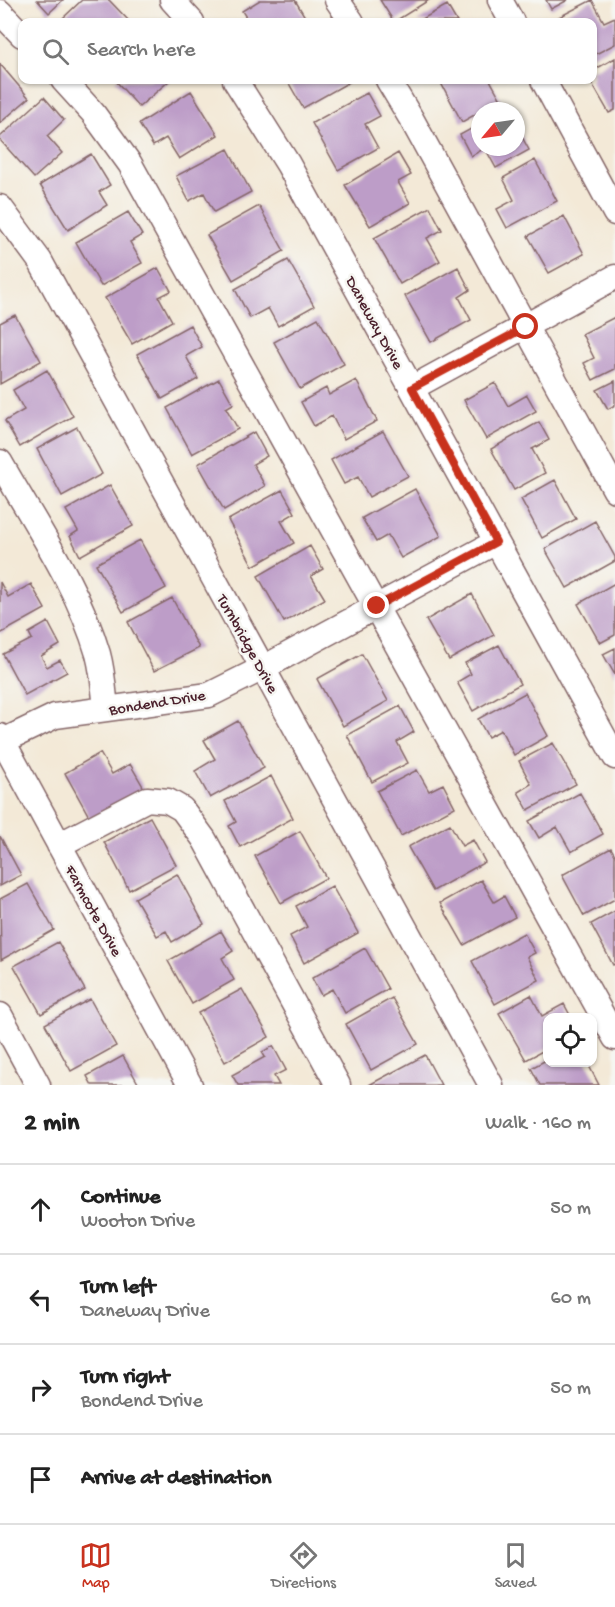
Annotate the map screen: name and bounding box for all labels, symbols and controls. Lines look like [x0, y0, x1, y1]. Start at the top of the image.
search box [18, 18, 597, 84]
icon: search [39, 35, 72, 68]
text: Search here [87, 38, 195, 64]
north arrow [471, 102, 525, 156]
street label: Daneway Drive [339, 273, 407, 374]
route start [512, 313, 538, 339]
street label: Turnbridge Drive [211, 591, 281, 698]
route end [363, 592, 389, 618]
street label: Bondend Drive [107, 687, 208, 722]
street label: Farmcote Drive [59, 862, 125, 961]
map controls [543, 1013, 597, 1067]
button: locate [543, 1013, 597, 1067]
text: 2 min [24, 1109, 79, 1140]
text: Walk · 160 m [485, 1113, 591, 1136]
text: Continue [81, 1185, 161, 1211]
icon: ahead [24, 1193, 57, 1226]
text: 50 m [550, 1198, 591, 1221]
text: Wooton Drive [81, 1211, 195, 1234]
text: Turn left [81, 1275, 155, 1301]
icon: left [24, 1283, 57, 1316]
text: 60 m [551, 1288, 591, 1311]
text: Daneway Drive [81, 1301, 210, 1324]
text: Turn right [81, 1365, 169, 1391]
icon: right [24, 1373, 57, 1406]
text: 50 m [550, 1378, 591, 1401]
text: Bondend Drive [81, 1391, 203, 1414]
icon: arrive [24, 1463, 57, 1496]
text: Arrive at destination [81, 1466, 271, 1492]
tab: Map [79, 1539, 112, 1594]
tab: Directions [271, 1539, 336, 1594]
tab: Saved [495, 1539, 536, 1594]

